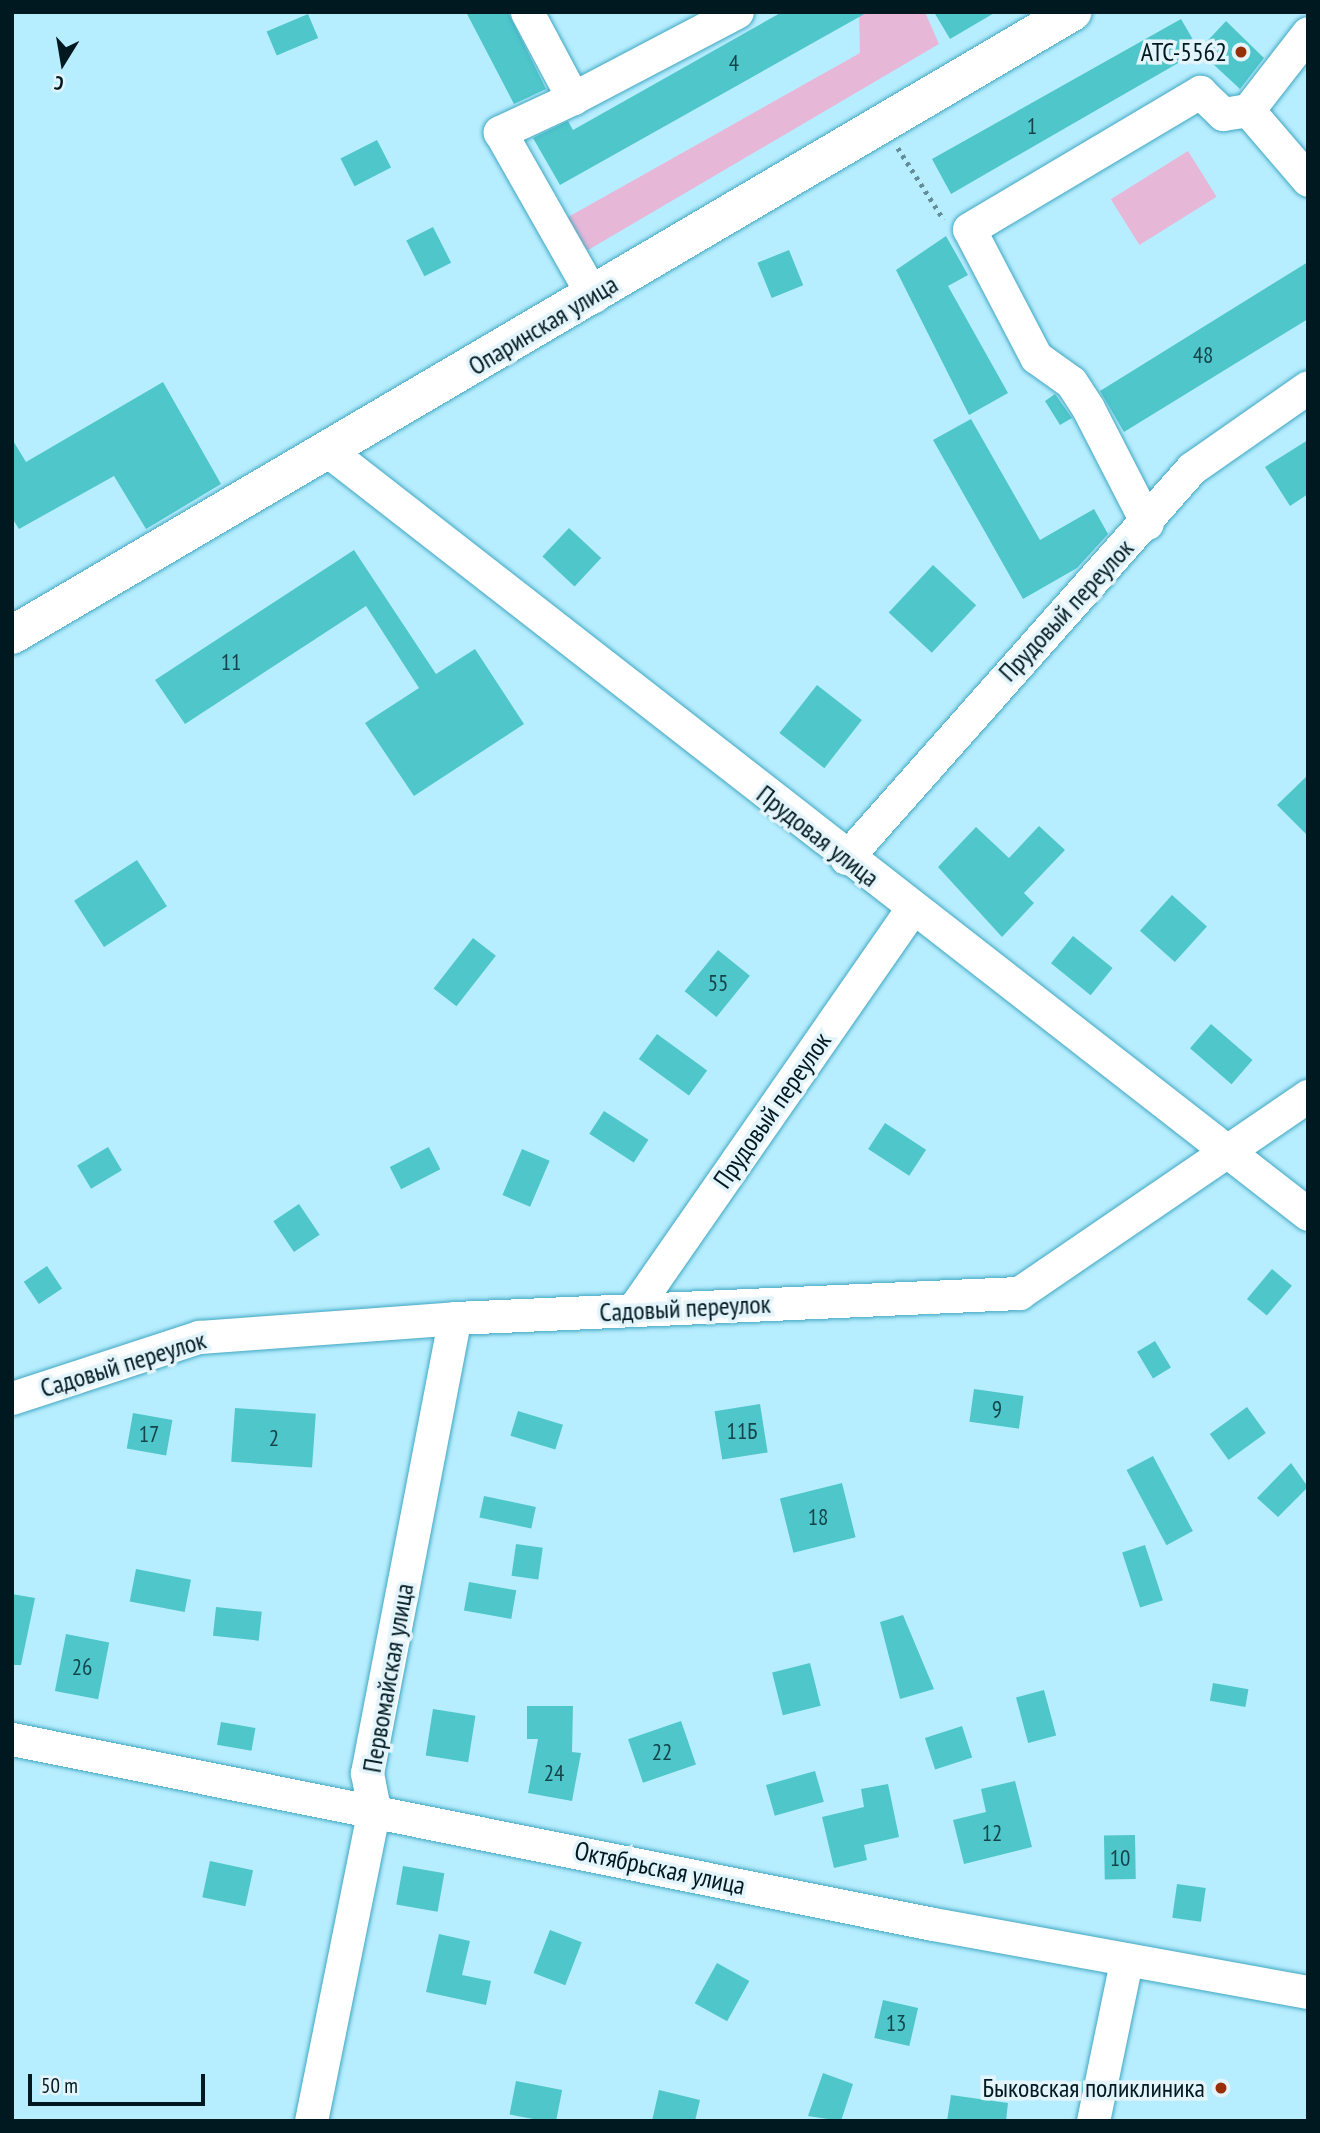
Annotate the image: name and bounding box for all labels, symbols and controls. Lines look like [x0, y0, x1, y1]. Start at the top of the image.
north arrow [28, 28, 98, 98]
place label: АТС-5562 [1141, 36, 1227, 68]
marker: АТС-5562 [1233, 44, 1249, 60]
house number: 4 [729, 49, 739, 77]
text: С [52, 71, 66, 96]
house number: 1 [1027, 112, 1037, 140]
street label: Опаринская улица [463, 268, 623, 382]
house number: 48 [1193, 341, 1213, 369]
street label: Прудовый переулок [992, 532, 1140, 688]
house number: 11 [221, 648, 241, 676]
street label: Прудовая улица [751, 779, 885, 893]
house number: 55 [708, 969, 728, 997]
street label: Прудовый переулок [707, 1026, 837, 1194]
street label: Садовый переулок [599, 1288, 771, 1328]
street label: Садовый переулок [37, 1324, 209, 1404]
house number: 9 [992, 1395, 1002, 1423]
house number: 11Б [727, 1417, 757, 1445]
house number: 17 [139, 1420, 159, 1448]
house number: 2 [269, 1424, 279, 1452]
house number: 18 [808, 1503, 828, 1531]
street label: Первомайская улица [356, 1581, 420, 1775]
house number: 26 [72, 1653, 92, 1681]
house number: 22 [652, 1738, 672, 1766]
house number: 24 [544, 1759, 564, 1787]
house number: 12 [982, 1819, 1002, 1847]
street label: Октябрьская улица [572, 1835, 748, 1901]
house number: 10 [1110, 1844, 1130, 1872]
house number: 13 [886, 2009, 906, 2037]
scale bar [32, 2060, 208, 2104]
text: 50 m [41, 2072, 78, 2099]
place label: Быковская поликлиника [982, 2072, 1205, 2104]
marker: Быковская поликлиника [1211, 2078, 1231, 2098]

